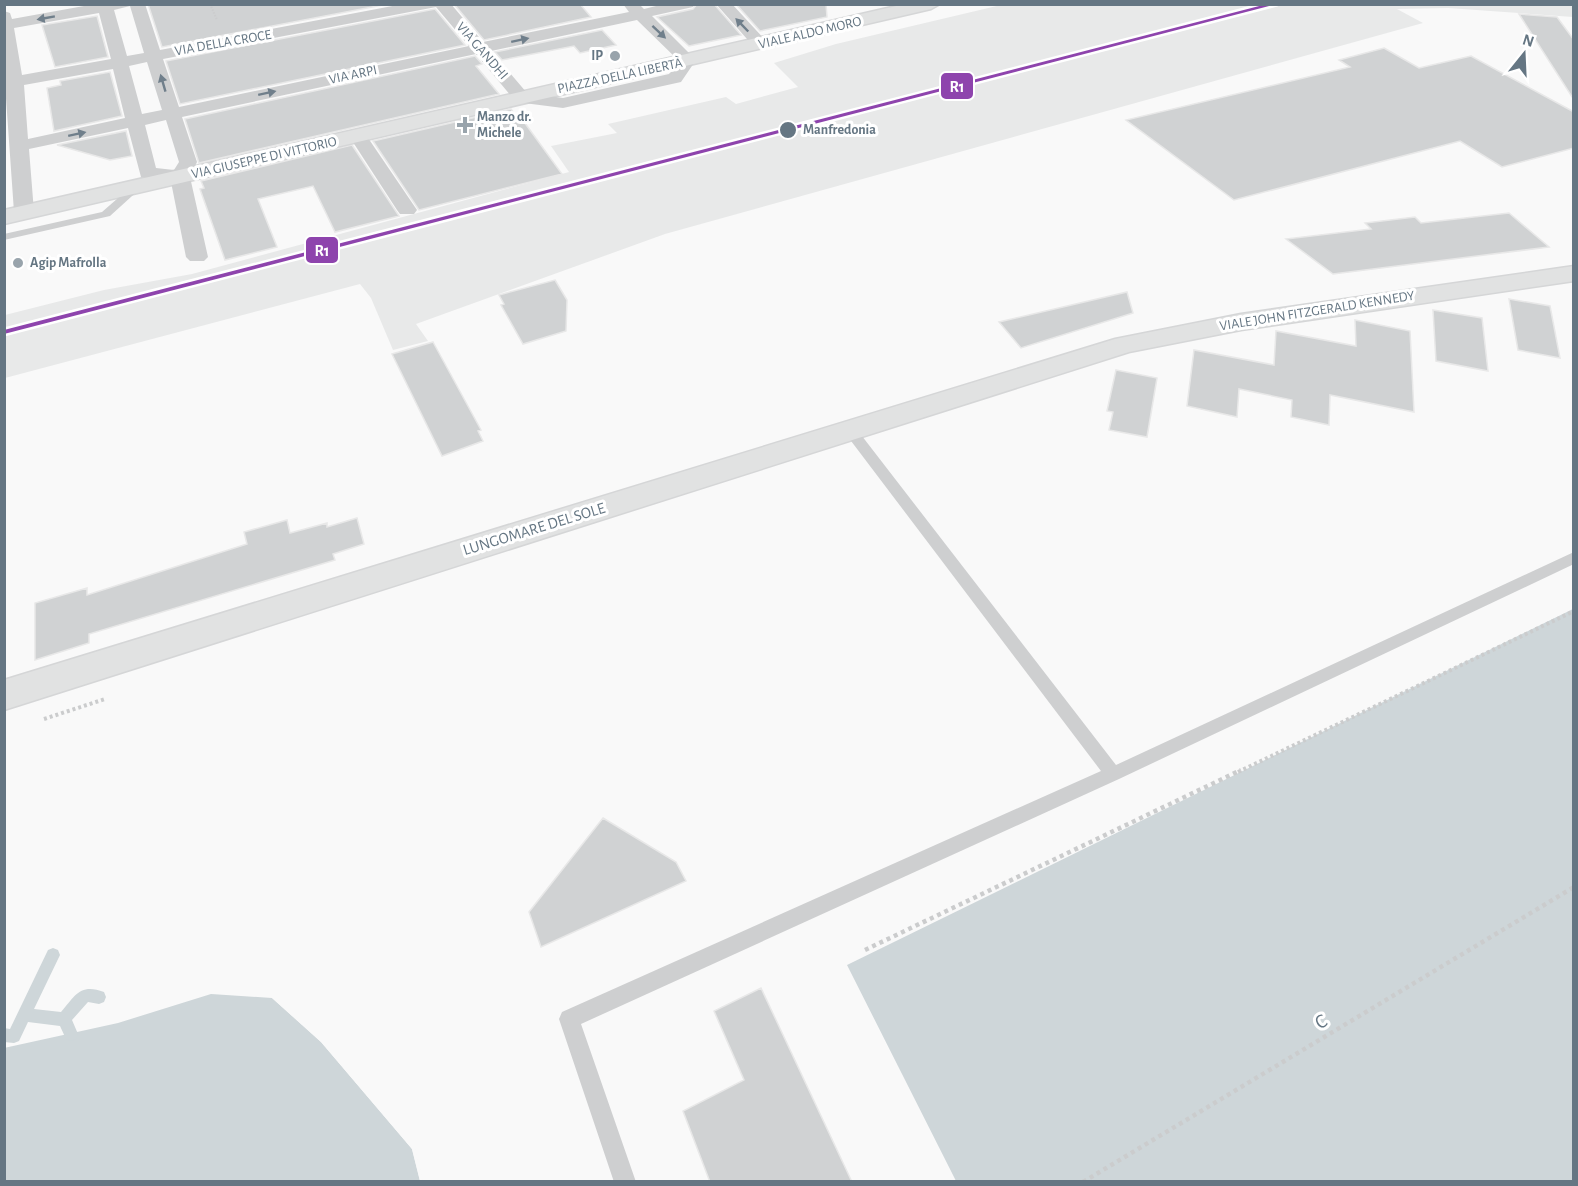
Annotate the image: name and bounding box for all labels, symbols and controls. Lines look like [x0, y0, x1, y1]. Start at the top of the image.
one-way arrow [36, 14, 55, 23]
street label: VIALE ALDO MORO [757, 14, 863, 52]
one-way arrow [735, 17, 749, 32]
street label: VIA GANDHI [454, 20, 510, 82]
north arrow [1494, 24, 1554, 84]
one-way arrow [652, 25, 666, 39]
street label: VIA DELLA CROCE [174, 28, 273, 58]
text: N [1521, 31, 1536, 50]
one-way arrow [511, 35, 530, 44]
place label: IP [591, 49, 603, 63]
marker: IP [608, 49, 622, 63]
street label: PIAZZA DELLA LIBERTÀ [556, 53, 684, 96]
street label: VIA ARPI [328, 63, 378, 87]
line badge: R1 [940, 72, 974, 100]
one-way arrow [158, 74, 167, 92]
text: R1 [949, 79, 965, 95]
one-way arrow [258, 88, 277, 98]
place label: Manzo dr. Michele [477, 110, 531, 140]
marker: Manzo dr. Michele [458, 118, 472, 132]
marker: Manfredonia [778, 120, 798, 140]
place label: Manfredonia [803, 123, 876, 137]
one-way arrow [67, 129, 86, 138]
street label: VIA GIUSEPPE DI VITTORIO [190, 134, 338, 182]
line badge: R1 [305, 236, 339, 264]
text: R1 [314, 243, 330, 259]
marker: Agip Mafrolla [11, 256, 25, 270]
place label: Agip Mafrolla [30, 256, 107, 270]
street label: VIALE JOHN FITZGERALD KENNEDY [1218, 289, 1416, 333]
street label: LUNGOMARE DEL SOLE [461, 500, 607, 558]
street label: C [1311, 1011, 1331, 1033]

